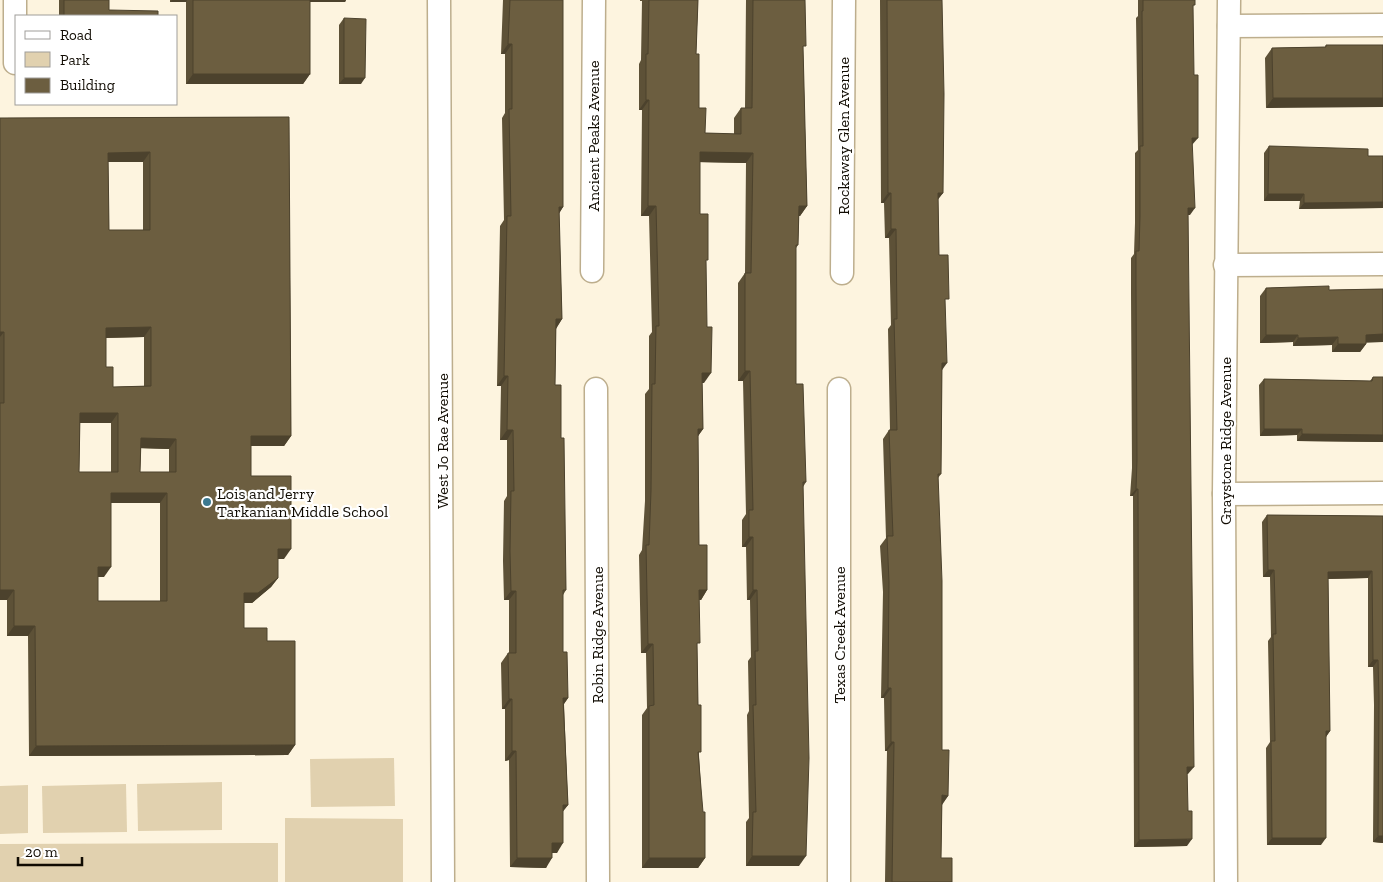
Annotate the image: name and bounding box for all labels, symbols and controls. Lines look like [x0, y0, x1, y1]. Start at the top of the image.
legend [15, 15, 178, 105]
text: Road [60, 26, 93, 44]
text: Park [60, 51, 90, 69]
street label: Rockaway Glen Avenue [834, 57, 853, 215]
street label: Ancient Peaks Avenue [584, 61, 603, 211]
text: Building [60, 76, 115, 94]
street label: Graystone Ridge Avenue [1216, 357, 1235, 525]
street label: West Jo Rae Avenue [433, 373, 452, 509]
place label: Lois and Jerry Tarkanian Middle School [217, 484, 388, 521]
marker: Lois and Jerry Tarkanian Middle School [201, 496, 213, 508]
street label: Texas Creek Avenue [830, 566, 849, 704]
street label: Robin Ridge Avenue [588, 567, 607, 703]
scale bar [18, 834, 81, 866]
text: 20 m [25, 843, 58, 861]

